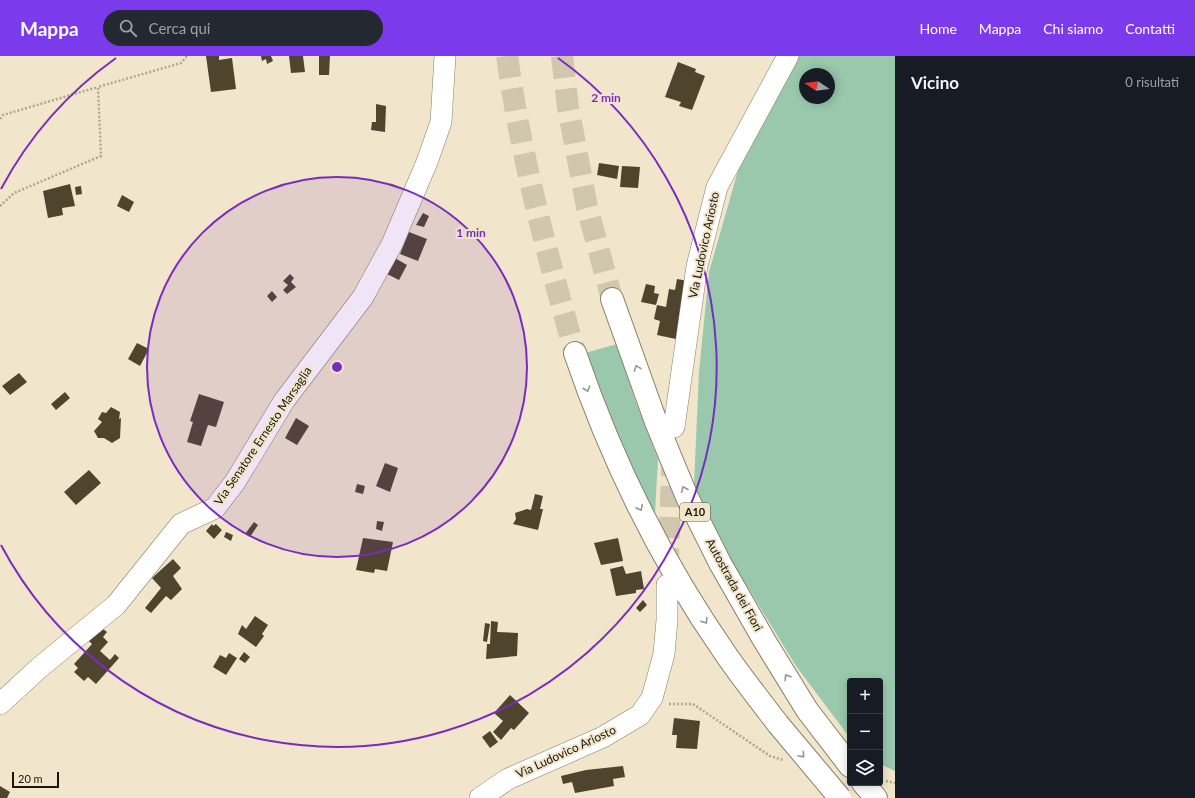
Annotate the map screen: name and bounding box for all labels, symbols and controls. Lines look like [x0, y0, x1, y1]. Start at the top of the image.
search box [103, 10, 383, 46]
text: Mappa [20, 17, 79, 40]
icon: search [117, 17, 139, 39]
text: Cerca qui [149, 19, 210, 37]
text: Home [920, 20, 957, 37]
text: Mappa [979, 20, 1021, 37]
text: Chi siamo [1043, 20, 1103, 37]
text: Contatti [1125, 20, 1175, 37]
north arrow [799, 68, 835, 104]
text: Vicino [911, 72, 959, 93]
text: 0 risultati [1125, 74, 1179, 90]
text: 2 min [591, 90, 621, 105]
street label: Via Ludovico Ariosto [685, 190, 722, 300]
text: 1 min [456, 225, 486, 240]
centre of rings [330, 360, 344, 374]
street label: Via Senatore Ernesto Marsaglia [211, 364, 315, 508]
one-way arrow [633, 365, 641, 372]
one-way arrow [583, 386, 591, 393]
one-way arrow [681, 486, 689, 494]
road number: A10 [680, 503, 710, 521]
one-way arrow [635, 504, 643, 512]
street label: Autostrada dei Fiori [703, 536, 766, 634]
one-way arrow [700, 617, 707, 624]
one-way arrow [784, 674, 791, 681]
map controls [847, 678, 883, 786]
button: + [847, 678, 883, 714]
button: − [847, 714, 883, 750]
street label: Via Ludovico Ariosto [513, 722, 618, 781]
one-way arrow [798, 750, 805, 758]
button: layers [847, 750, 883, 786]
scale bar [12, 770, 59, 789]
text: 20 m [18, 772, 43, 785]

